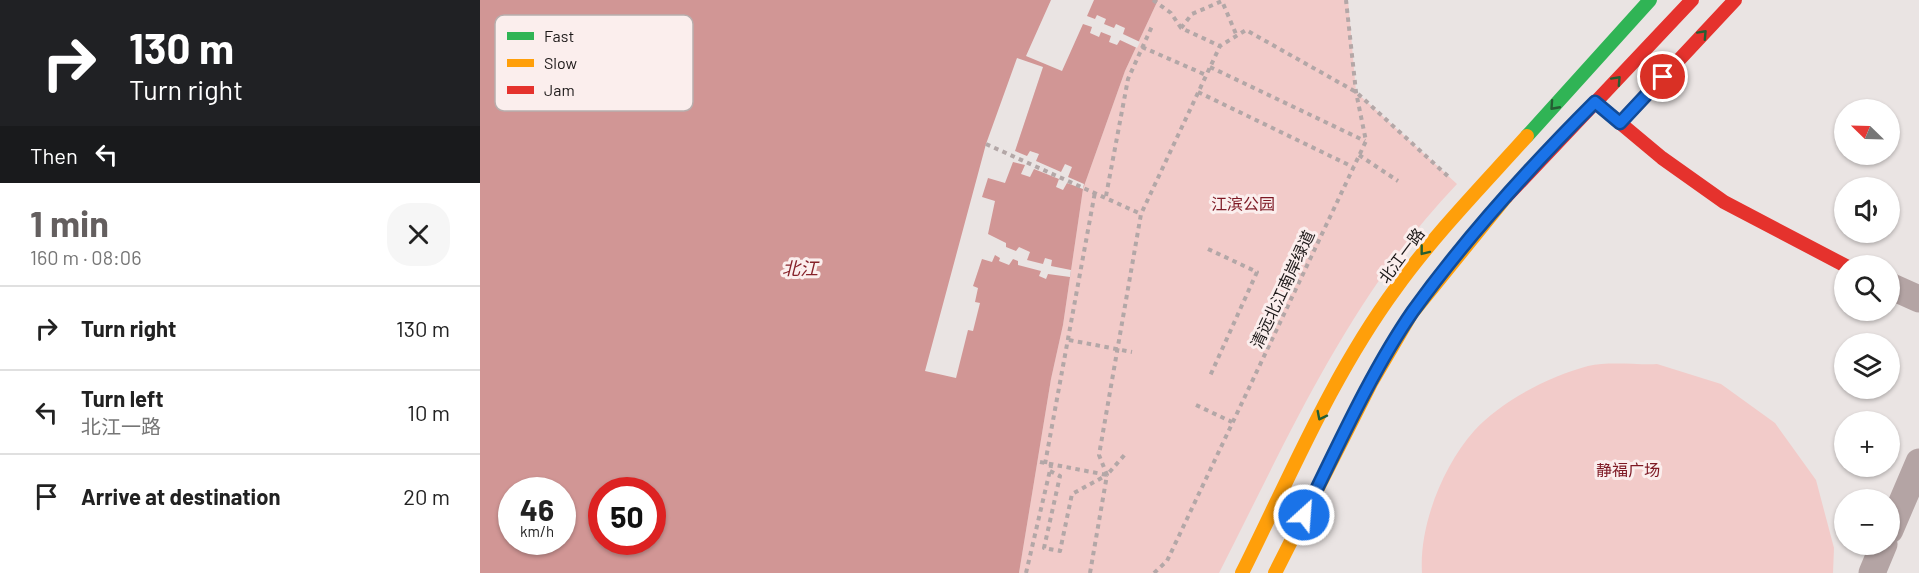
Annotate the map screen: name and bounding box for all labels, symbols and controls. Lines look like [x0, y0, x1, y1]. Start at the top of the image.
legend [495, 15, 693, 111]
text: 130 m [129, 22, 234, 72]
icon: right [30, 24, 108, 102]
text: Fast [544, 26, 574, 45]
one-way arrow [1696, 31, 1707, 41]
pin [1637, 51, 1688, 102]
text: Slow [544, 53, 577, 72]
icon: arrive [1646, 60, 1679, 93]
text: Turn right [129, 73, 243, 105]
one-way arrow [1609, 76, 1620, 87]
text: Jam [544, 80, 575, 99]
one-way arrow [1550, 99, 1561, 109]
north arrow [1834, 99, 1900, 165]
map controls [1834, 99, 1900, 555]
icon: left [90, 138, 123, 171]
text: Then [30, 142, 78, 168]
button: sound [1834, 177, 1900, 243]
park label: 江滨公园 [1211, 194, 1275, 213]
text: 1 min [30, 201, 109, 244]
button: close [387, 203, 450, 266]
street label: 北江一路 [1374, 224, 1428, 286]
street label: 清远北江南岸绿道 [1246, 227, 1318, 351]
text: 160 m · 08:06 [30, 245, 141, 269]
one-way arrow [1421, 245, 1432, 256]
button: search [1834, 255, 1900, 321]
water label: 北江 [782, 257, 820, 279]
icon: right [30, 312, 63, 345]
text: Turn right [81, 315, 176, 341]
text: 130 m [396, 315, 450, 341]
button: layers [1834, 333, 1900, 399]
text: Turn left [81, 385, 164, 411]
icon: left [30, 396, 63, 429]
text: 10 m [407, 399, 450, 425]
one-way arrow [1316, 409, 1328, 420]
button: + [1834, 411, 1900, 477]
text: 北江一路 [81, 414, 161, 438]
park label: 静福广场 [1596, 460, 1660, 479]
speed limit sign: 50 [588, 477, 666, 555]
icon: arrive [30, 480, 63, 513]
text: Arrive at destination [81, 483, 280, 509]
text: 20 m [403, 483, 450, 509]
position arrow [1272, 483, 1336, 547]
button: − [1834, 489, 1900, 555]
text: 46 [520, 491, 554, 527]
text: km/h [520, 522, 554, 540]

